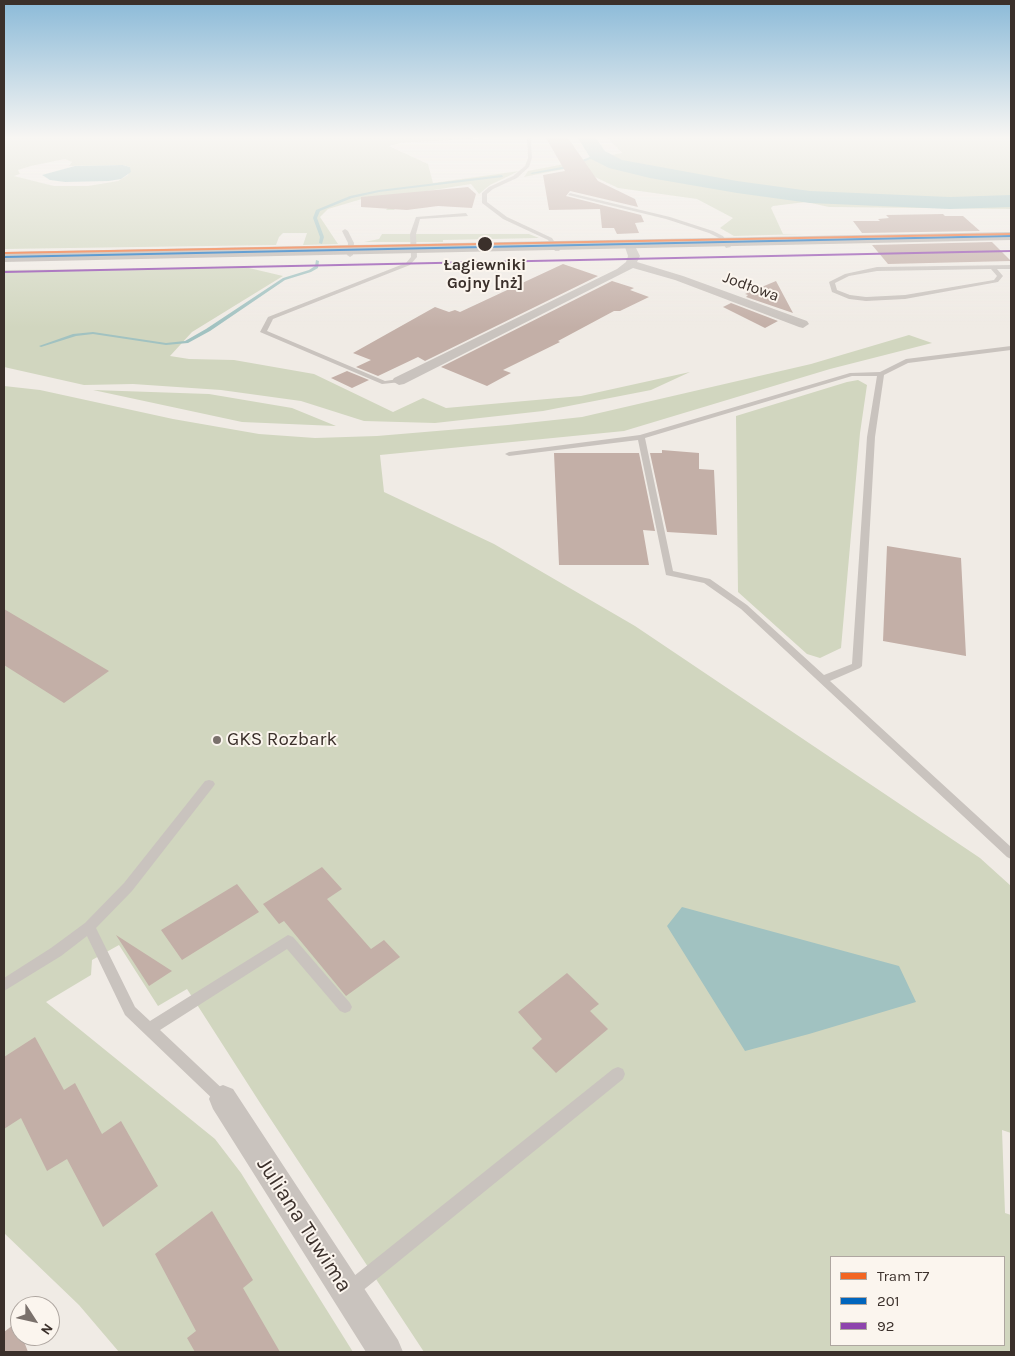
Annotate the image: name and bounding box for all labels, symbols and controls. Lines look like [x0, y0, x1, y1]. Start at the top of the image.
marker: Łagiewniki Gojny [nż] [476, 235, 494, 253]
place label: Łagiewniki Gojny [nż] [444, 255, 526, 293]
street label: Jodłowa [720, 268, 782, 306]
place label: GKS Rozbark [227, 729, 337, 751]
marker: GKS Rozbark [211, 734, 223, 746]
street label: Juliana Tuwima [251, 1153, 357, 1297]
legend [830, 1256, 1005, 1346]
text: Tram T7 [877, 1267, 929, 1285]
text: 201 [877, 1292, 900, 1310]
north arrow [10, 1296, 60, 1346]
text: 92 [877, 1317, 894, 1335]
text: N [37, 1320, 57, 1338]

